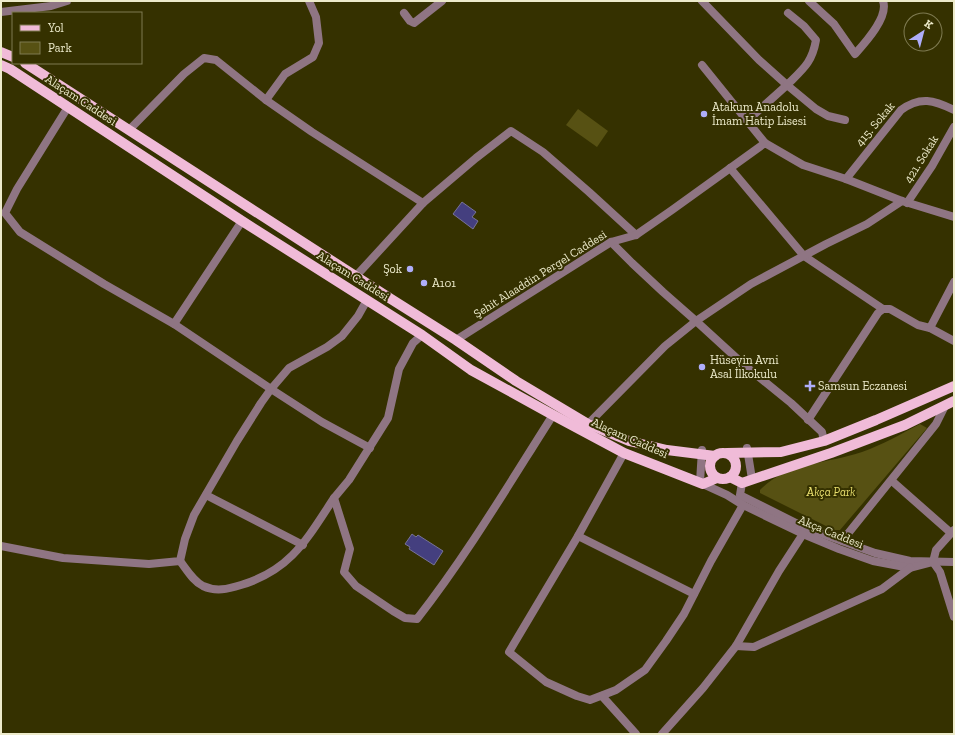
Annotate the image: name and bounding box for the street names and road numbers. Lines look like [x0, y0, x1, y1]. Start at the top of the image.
street label: Alaçam Caddesi [43, 72, 120, 129]
street label: 415. Sokak [852, 99, 898, 149]
street label: 421. Sokak [901, 132, 941, 185]
street label: Şehit Alaaddin Pergel Caddesi [471, 227, 610, 321]
street label: Alaçam Caddesi [314, 248, 392, 304]
street label: Alaçam Caddesi [590, 415, 671, 461]
street label: Akça Caddesi [796, 513, 866, 552]

